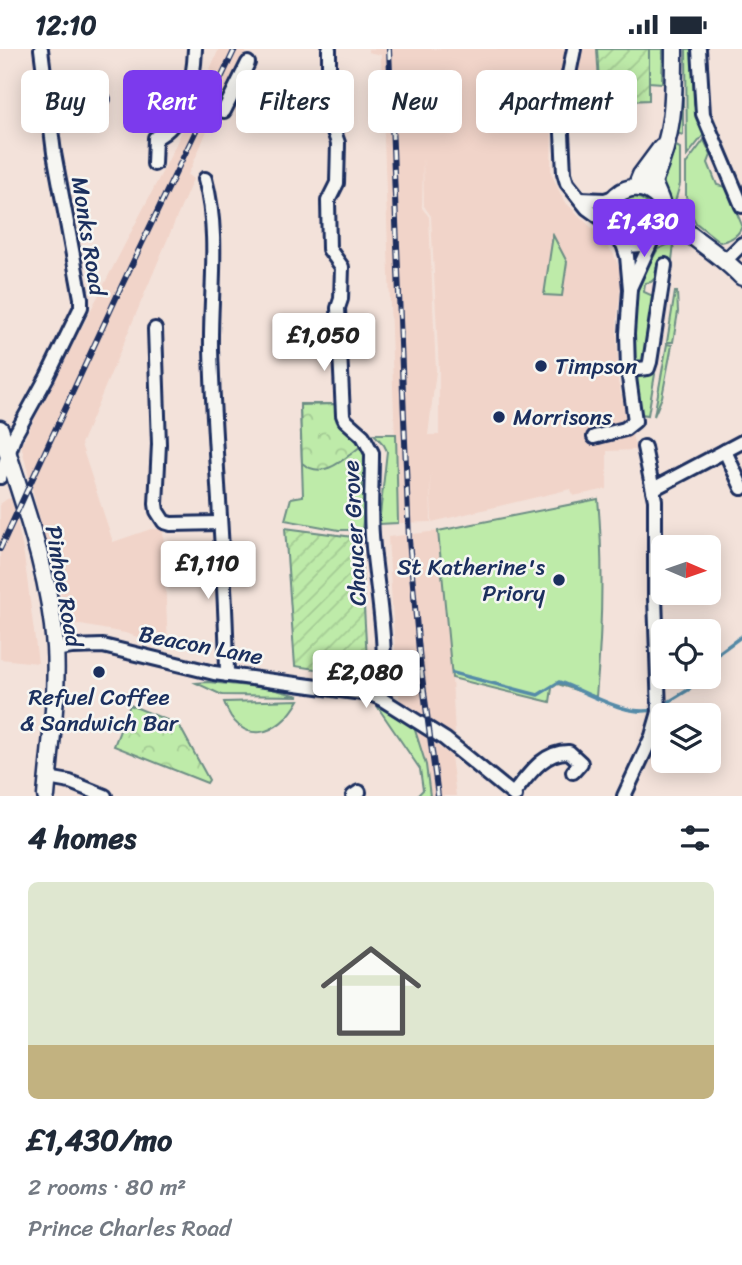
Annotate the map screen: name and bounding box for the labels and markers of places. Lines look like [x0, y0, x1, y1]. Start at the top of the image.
pin: £1,430 [587, 199, 701, 259]
pin: £1,050 [267, 313, 381, 373]
place label: Timpson [555, 346, 637, 387]
marker: Timpson [533, 358, 549, 374]
place label: Morrisons [513, 397, 613, 438]
marker: Morrisons [491, 409, 507, 425]
pin: £1,110 [151, 541, 265, 601]
place label: St Katherine's Priory [397, 547, 546, 614]
marker: St Katherine's Priory [551, 572, 567, 588]
pin: £2,080 [309, 651, 423, 710]
marker: Refuel Coffee & Sandwich Bar [91, 664, 107, 680]
place label: Refuel Coffee & Sandwich Bar [20, 677, 180, 744]

